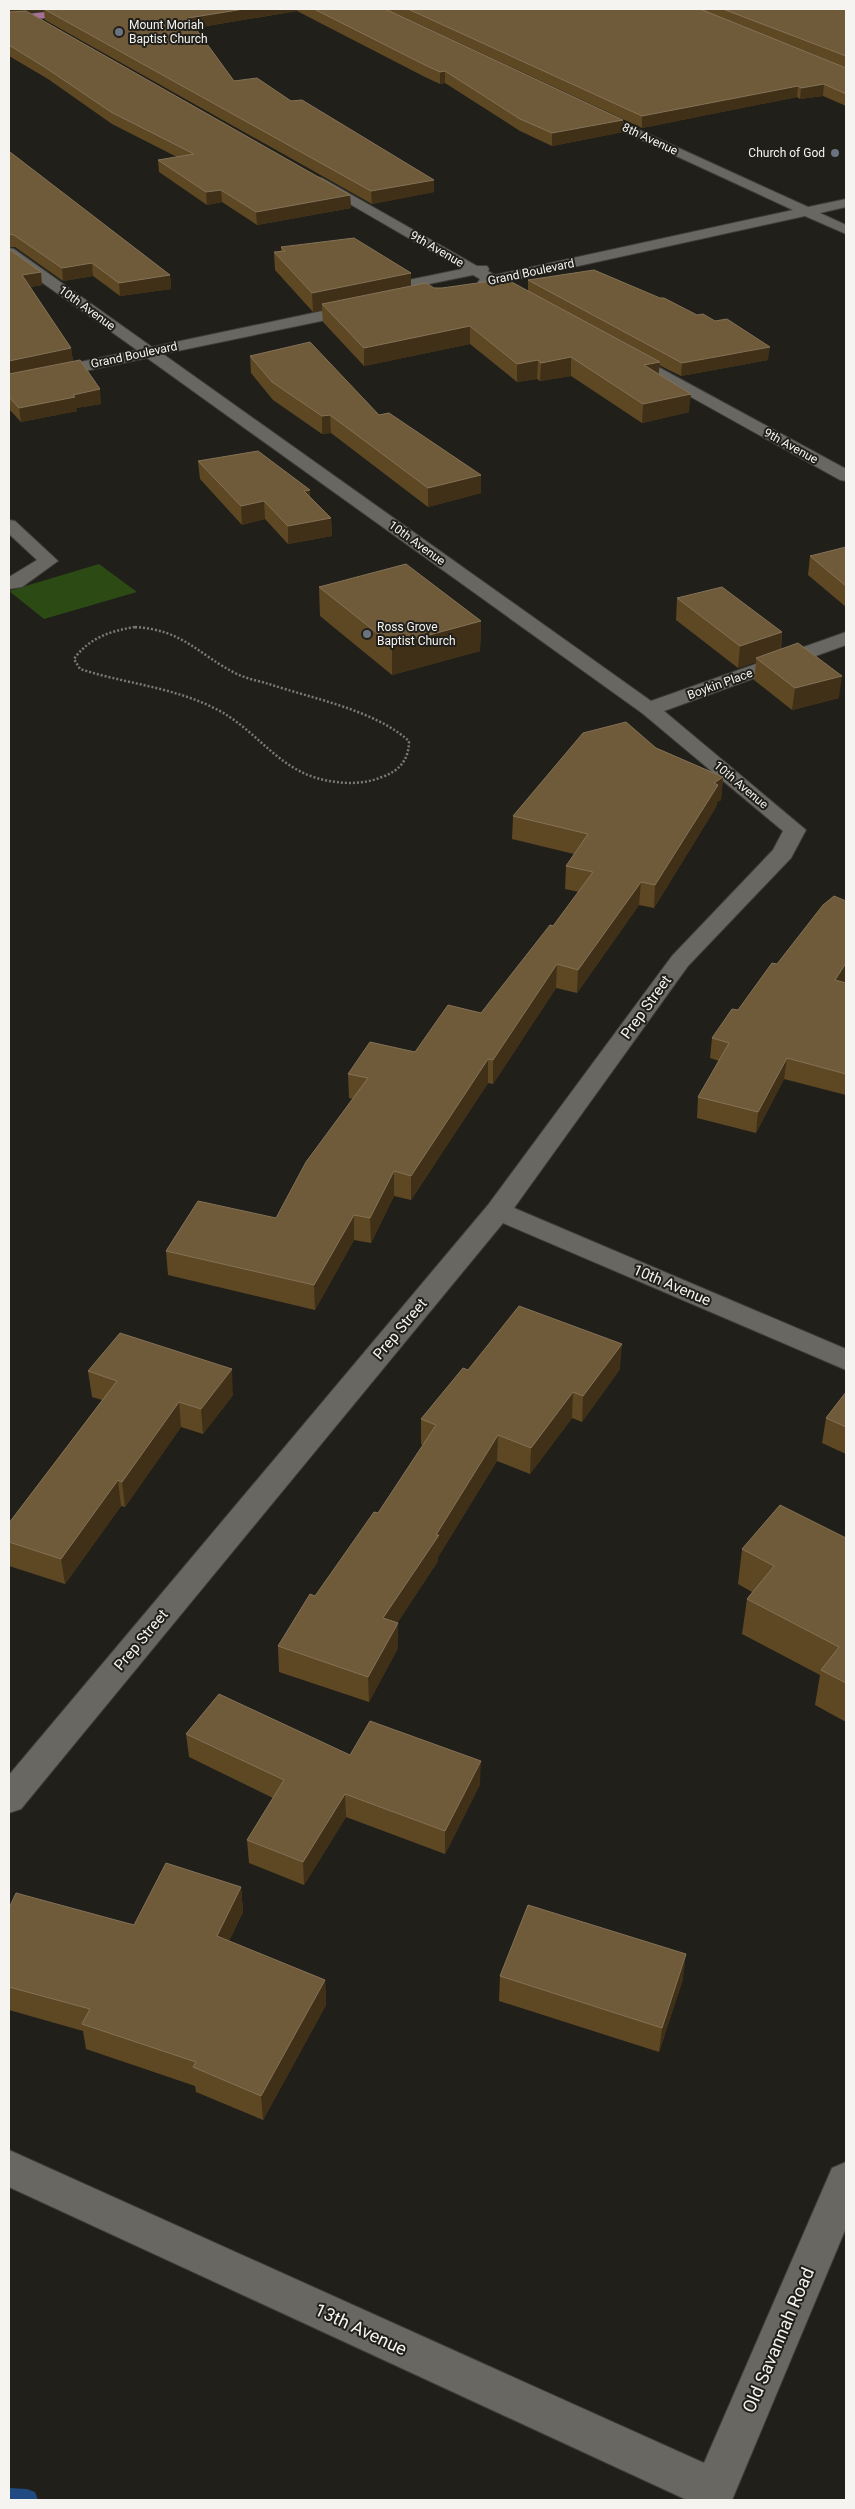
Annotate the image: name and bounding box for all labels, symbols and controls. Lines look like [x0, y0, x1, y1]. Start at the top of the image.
place label: Mount Moriah Baptist Church [129, 18, 208, 46]
marker: Mount Moriah Baptist Church [113, 26, 125, 38]
street label: 8th Avenue [620, 120, 680, 158]
place label: Church of God [748, 146, 825, 160]
marker: Church of God [829, 147, 841, 159]
street label: 9th Avenue [408, 228, 466, 270]
street label: Grand Boulevard [486, 256, 576, 288]
street label: 10th Avenue [56, 283, 118, 333]
street label: Grand Boulevard [89, 339, 179, 371]
street label: 9th Avenue [762, 425, 820, 467]
street label: 10th Avenue [386, 518, 448, 568]
place label: Ross Grove Baptist Church [377, 620, 456, 648]
marker: Ross Grove Baptist Church [361, 628, 373, 640]
street label: Boykin Place [686, 666, 754, 702]
street label: 10th Avenue [711, 758, 771, 812]
street label: Prep Street [617, 972, 675, 1042]
street label: 10th Avenue [630, 1261, 714, 1309]
street label: Prep Street [369, 1295, 431, 1363]
street label: Prep Street [110, 1606, 172, 1674]
street label: Old Savannah Road [738, 2264, 818, 2416]
street label: 13th Avenue [312, 2298, 410, 2360]

